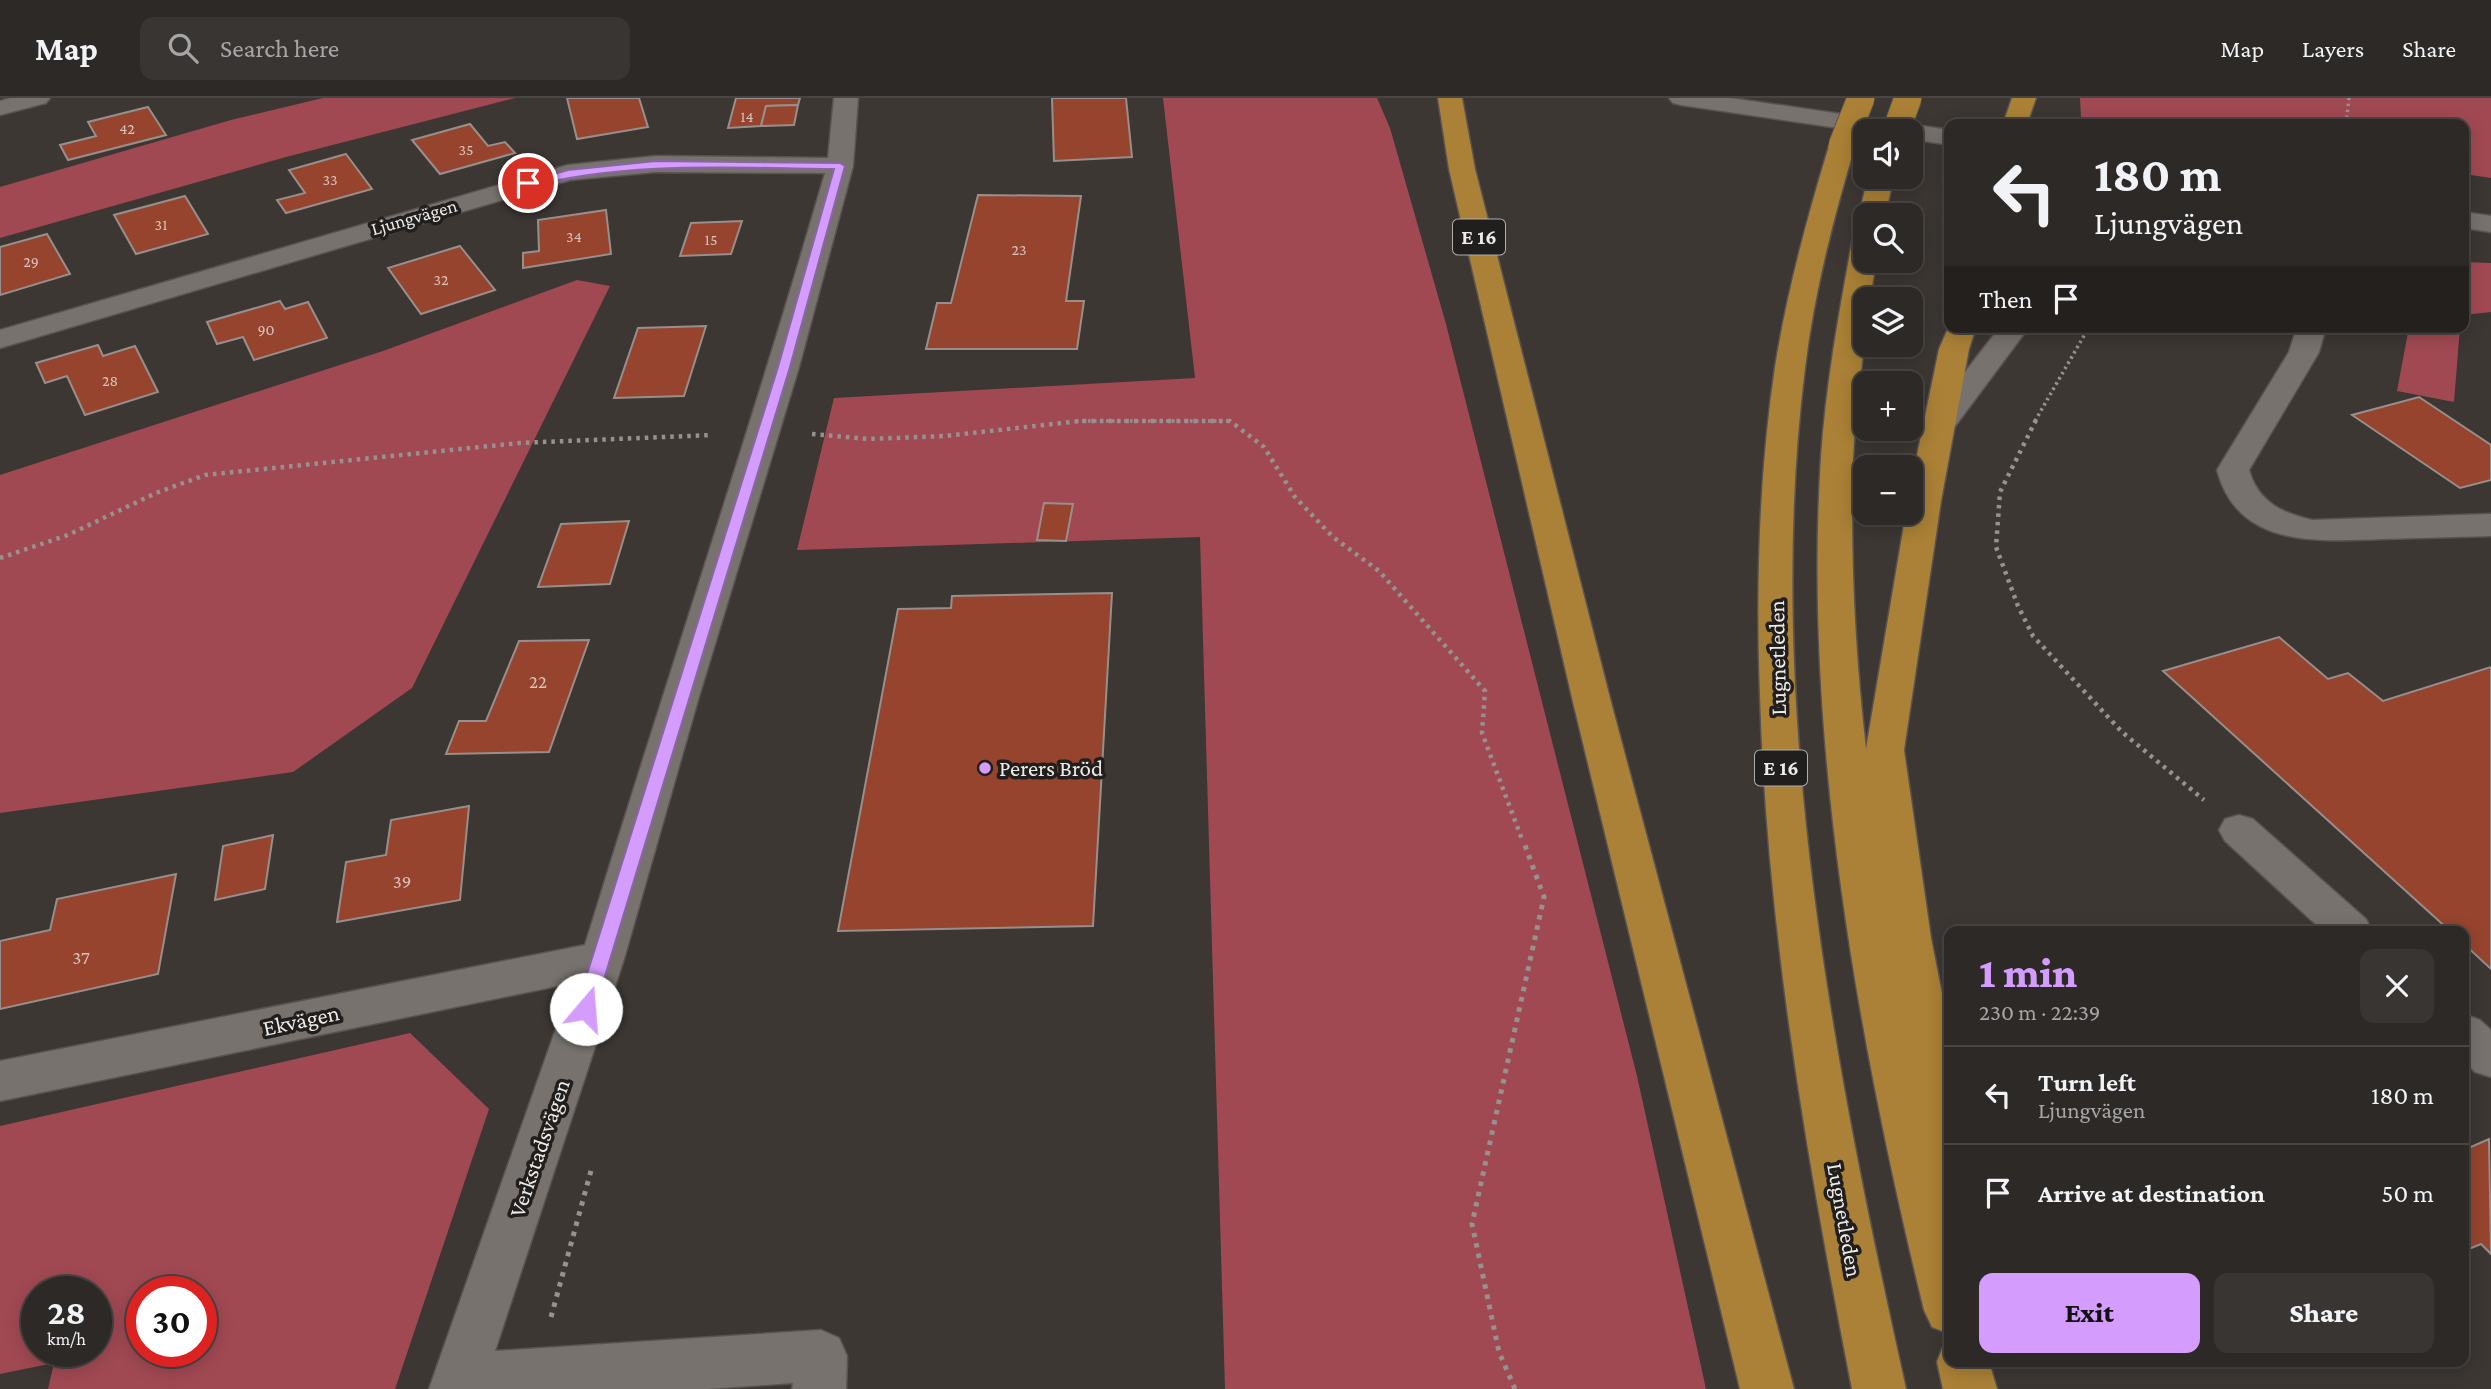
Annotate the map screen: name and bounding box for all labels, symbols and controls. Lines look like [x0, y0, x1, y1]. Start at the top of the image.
search box [140, 17, 630, 80]
icon: search [164, 29, 202, 67]
text: Map [35, 30, 98, 67]
text: Search here [220, 34, 339, 63]
text: Map [2220, 35, 2264, 62]
text: Layers [2302, 35, 2364, 62]
text: Share [2402, 35, 2456, 62]
house number: 14 [740, 108, 754, 125]
map controls [1853, 119, 1923, 525]
button: sound [1853, 119, 1923, 189]
house number: 42 [119, 120, 135, 137]
house number: 35 [458, 141, 474, 158]
icon: left [1979, 147, 2070, 238]
text: 180 m [2094, 147, 2222, 202]
pin [498, 153, 558, 213]
icon: arrive [509, 164, 547, 202]
house number: 33 [322, 171, 338, 188]
street label: Ljungvägen [369, 195, 460, 240]
button: search [1853, 203, 1923, 273]
text: Ljungvägen [2094, 205, 2243, 241]
house number: 31 [155, 216, 167, 233]
road number: E 16 [1453, 220, 1505, 254]
house number: 34 [566, 228, 582, 245]
house number: 15 [705, 231, 717, 248]
house number: 23 [1011, 241, 1027, 258]
house number: 29 [23, 253, 39, 270]
house number: 32 [433, 271, 449, 288]
icon: arrive [2047, 280, 2085, 318]
text: Then [1979, 285, 2033, 314]
button: layers [1853, 287, 1923, 357]
house number: 90 [257, 321, 275, 338]
button: + [1853, 371, 1923, 441]
house number: 28 [102, 372, 118, 389]
button: − [1853, 455, 1923, 525]
street label: Lugnetleden [1763, 600, 1791, 716]
house number: 22 [529, 671, 547, 692]
road number: E 16 [1755, 750, 1807, 786]
place label: Perers Bröd [999, 755, 1103, 781]
marker: Perers Bröd [977, 760, 993, 776]
house number: 39 [393, 871, 411, 892]
house number: 37 [72, 947, 90, 968]
text: 1 min [1979, 949, 2077, 996]
button: close [2360, 949, 2434, 1023]
position arrow [549, 972, 623, 1046]
street label: Ekvägen [260, 999, 342, 1041]
text: 230 m · 22:39 [1979, 999, 2100, 1025]
text: Turn left [2038, 1068, 2136, 1097]
street label: Verkstadsvägen [503, 1076, 575, 1220]
icon: left [1979, 1076, 2017, 1114]
text: 180 m [2371, 1081, 2434, 1110]
text: Ljungvägen [2038, 1097, 2145, 1123]
street label: Lugnetleden [1822, 1161, 1868, 1279]
icon: arrive [1979, 1174, 2017, 1212]
text: Arrive at destination [2038, 1179, 2265, 1208]
text: 50 m [2381, 1179, 2434, 1208]
button: Exit [1979, 1273, 2200, 1353]
button: Share [2214, 1273, 2434, 1353]
speed limit sign: 30 [126, 1276, 217, 1367]
text: 28 [47, 1293, 86, 1332]
text: km/h [47, 1329, 86, 1349]

